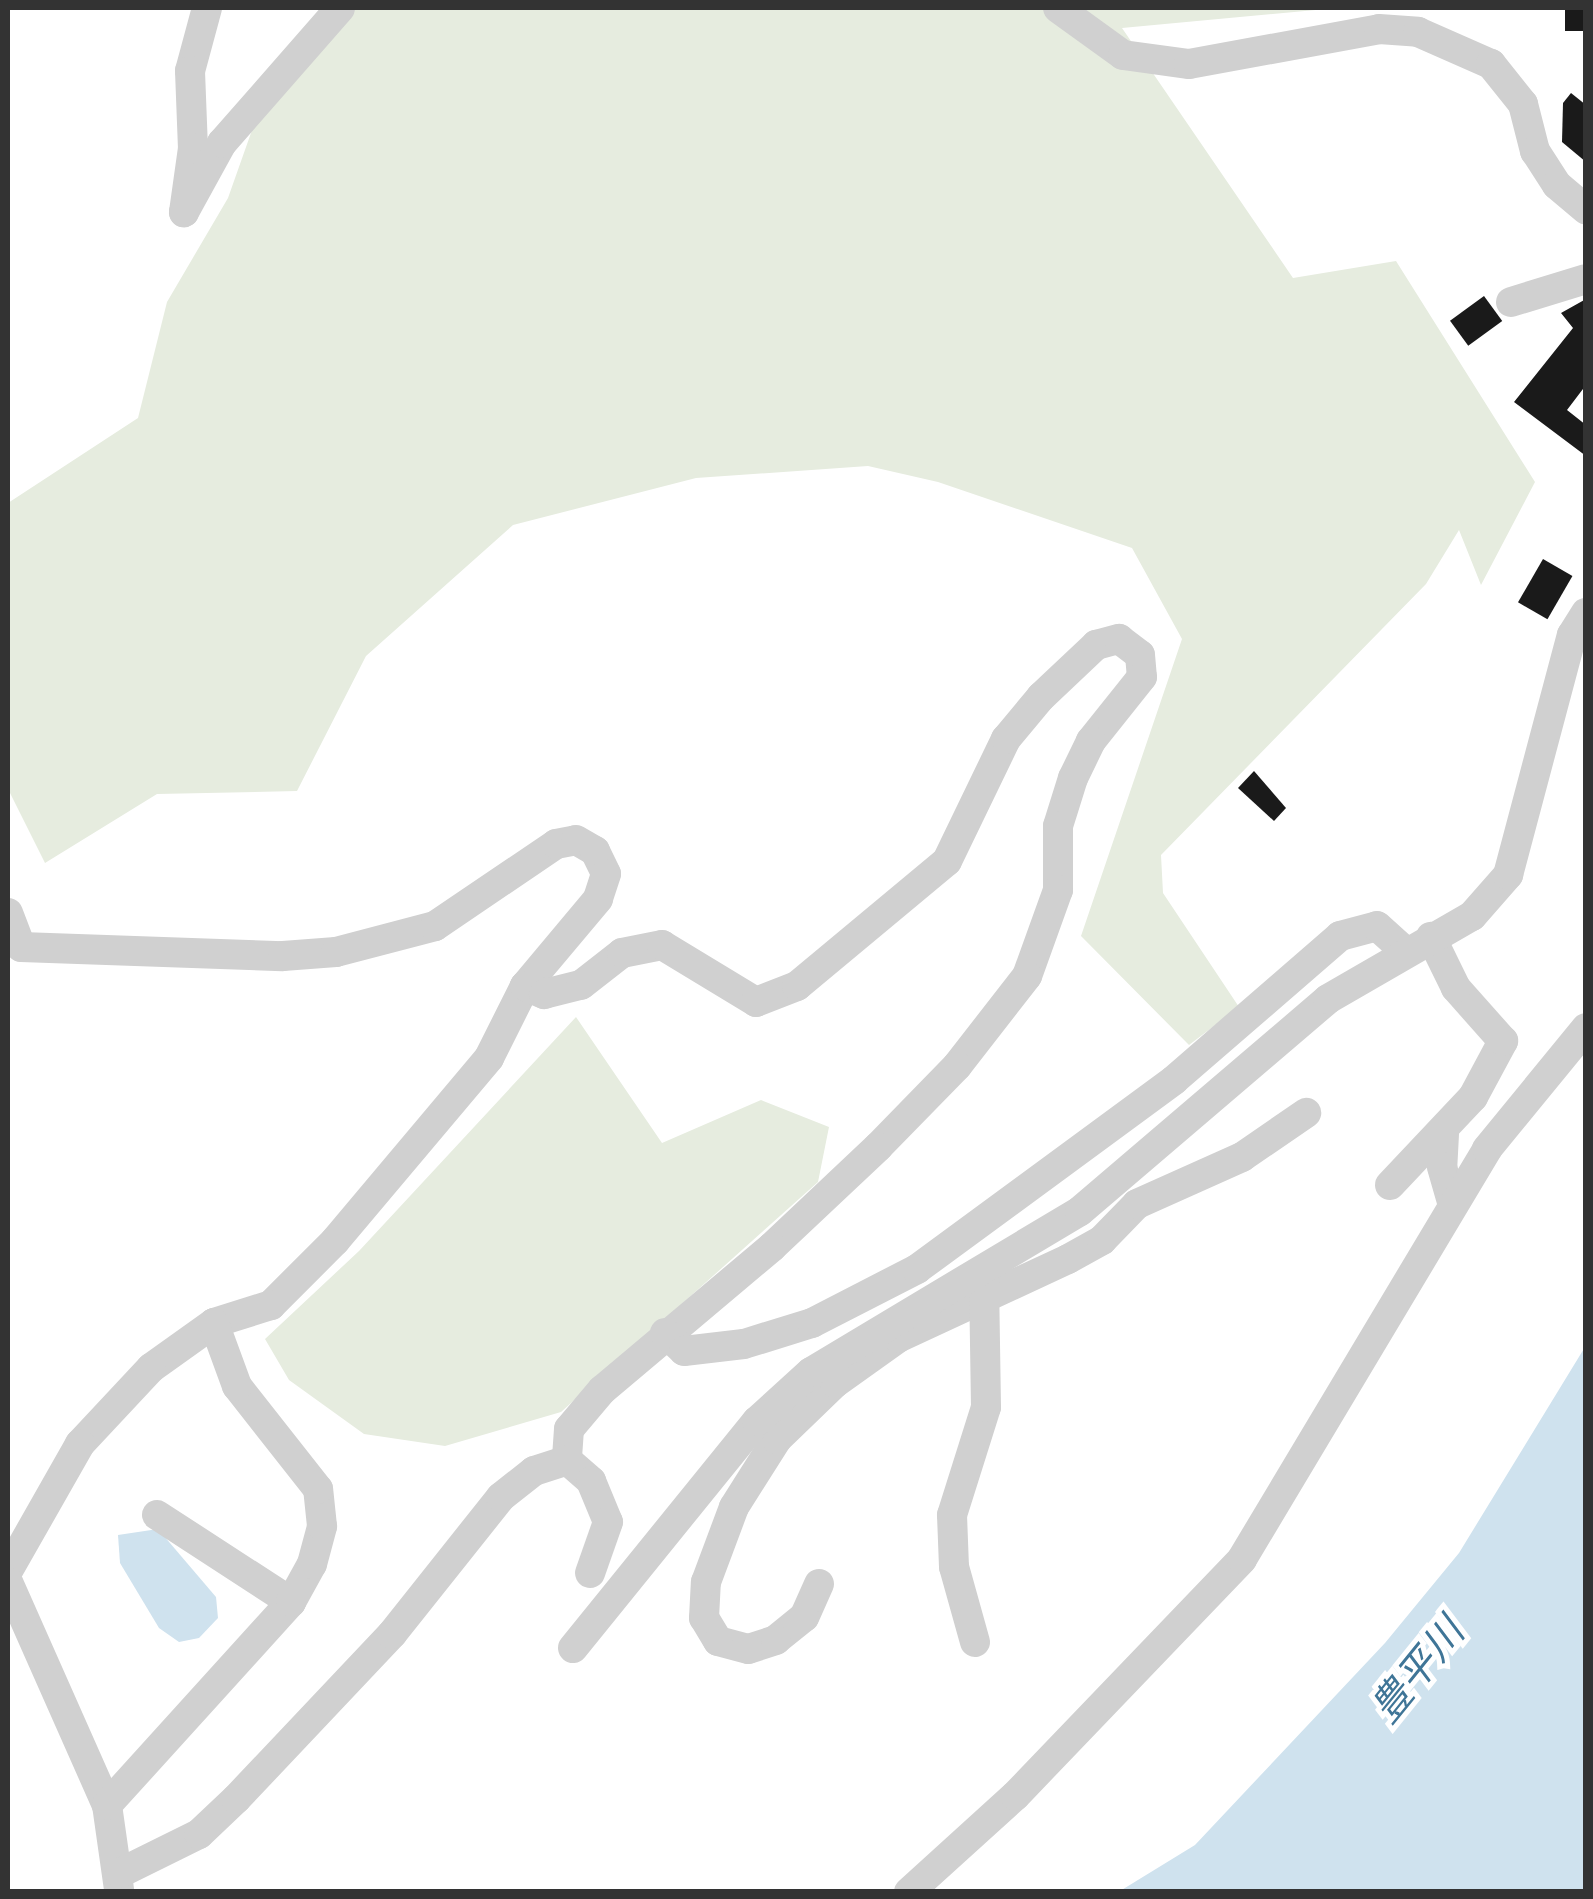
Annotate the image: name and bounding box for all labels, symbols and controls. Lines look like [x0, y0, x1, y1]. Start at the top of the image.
water label: 豊平川 [1361, 1608, 1473, 1732]

